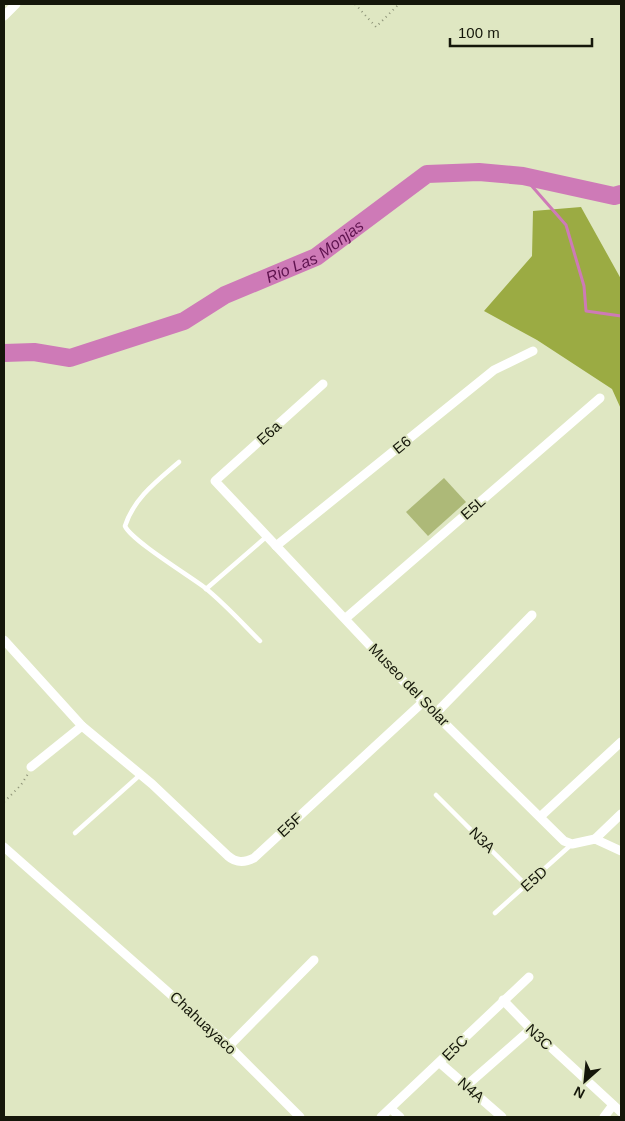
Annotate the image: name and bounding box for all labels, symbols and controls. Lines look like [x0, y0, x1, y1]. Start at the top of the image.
scale bar [450, 15, 592, 47]
text: 100 m [458, 24, 500, 41]
water label: Rio Las Monjas [263, 217, 367, 286]
street label: E6a [253, 417, 285, 448]
street label: E6 [389, 432, 414, 457]
street label: E5L [457, 492, 488, 523]
street label: Museo del Solar [366, 640, 453, 730]
street label: E5F [274, 809, 306, 840]
street label: N3A [466, 823, 499, 856]
street label: E5D [517, 862, 550, 895]
street label: Chahuayaco [167, 988, 240, 1058]
street label: N3C [523, 1020, 556, 1053]
street label: E5C [438, 1031, 471, 1064]
north arrow [560, 1056, 610, 1106]
street label: N4A [455, 1074, 488, 1106]
text: N [571, 1083, 587, 1102]

